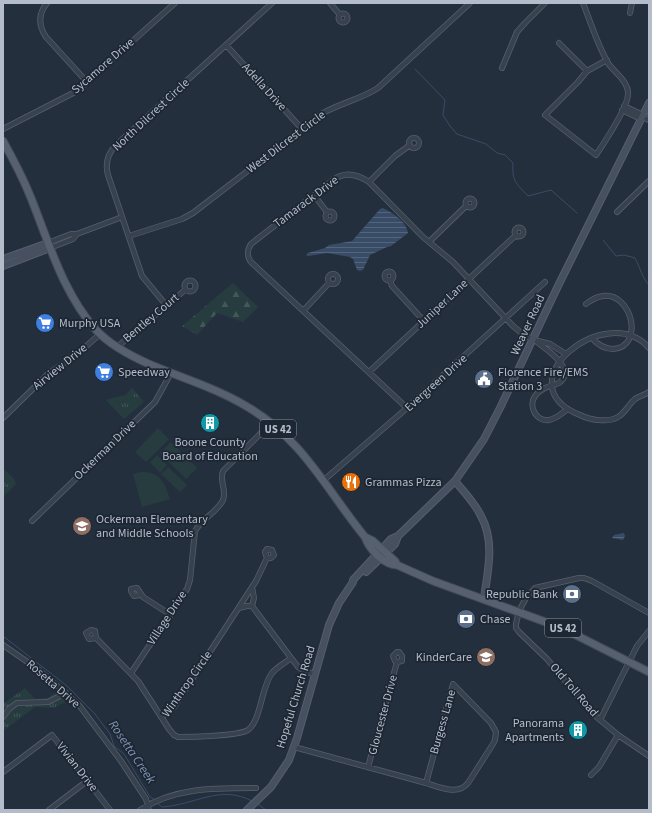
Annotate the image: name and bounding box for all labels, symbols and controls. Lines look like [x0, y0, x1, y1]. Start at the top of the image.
street label: Sycamore Drive [68, 34, 138, 98]
street label: Adella Drive [238, 59, 290, 115]
street label: North Dilcrest Circle [109, 75, 193, 155]
street label: West Dilcrest Circle [243, 107, 329, 177]
street label: Tamarack Drive [270, 172, 342, 232]
street label: Juniper Lane [412, 275, 472, 333]
street label: Bentley Court [119, 289, 183, 347]
street label: Weaver Road [507, 292, 549, 358]
supermarket icon: Murphy USA [34, 312, 56, 334]
place label: Murphy USA [59, 315, 121, 332]
street label: Airview Drive [29, 340, 91, 394]
street label: Evergreen Drive [401, 350, 471, 416]
supermarket icon: Speedway [93, 361, 115, 383]
place label: Speedway [118, 364, 170, 381]
place label: Florence Fire/EMS Station 3 [498, 364, 588, 395]
public building icon: Florence Fire/EMS Station 3 [473, 368, 495, 390]
building icon: Boone County Board of Education [199, 412, 221, 434]
street label: Ockerman Drive [70, 416, 140, 484]
road number: US 42 [260, 420, 296, 438]
place label: Boone County Board of Education [162, 434, 258, 465]
restaurant icon: Grammas Pizza [340, 471, 362, 493]
place label: Grammas Pizza [365, 474, 441, 491]
place label: Ockerman Elementary and Middle Schools [96, 511, 208, 542]
school or university icon: Ockerman Elementary and Middle Schools [71, 515, 93, 537]
bank icon: Republic Bank [561, 583, 583, 605]
place label: Republic Bank [486, 586, 558, 603]
street label: Village Drive [143, 588, 191, 648]
bank icon: Chase [455, 608, 477, 630]
place label: Chase [480, 611, 510, 628]
road number: US 42 [545, 619, 581, 637]
street label: Hopeful Church Road [272, 644, 320, 750]
school or university icon: KinderCare [475, 646, 497, 668]
street label: Winthrop Circle [158, 647, 216, 721]
place label: KinderCare [416, 649, 472, 666]
street label: Rosetta Drive [22, 656, 84, 712]
street label: Old Toll Road [546, 659, 602, 721]
street label: Gloucester Drive [364, 673, 402, 757]
street label: Burgess Lane [426, 688, 460, 756]
place label: Panorama Apartments [505, 715, 564, 746]
water label: Rosetta Creek [104, 717, 160, 788]
building icon: Panorama Apartments [567, 719, 589, 741]
street label: Vivian Drive [52, 739, 102, 795]

